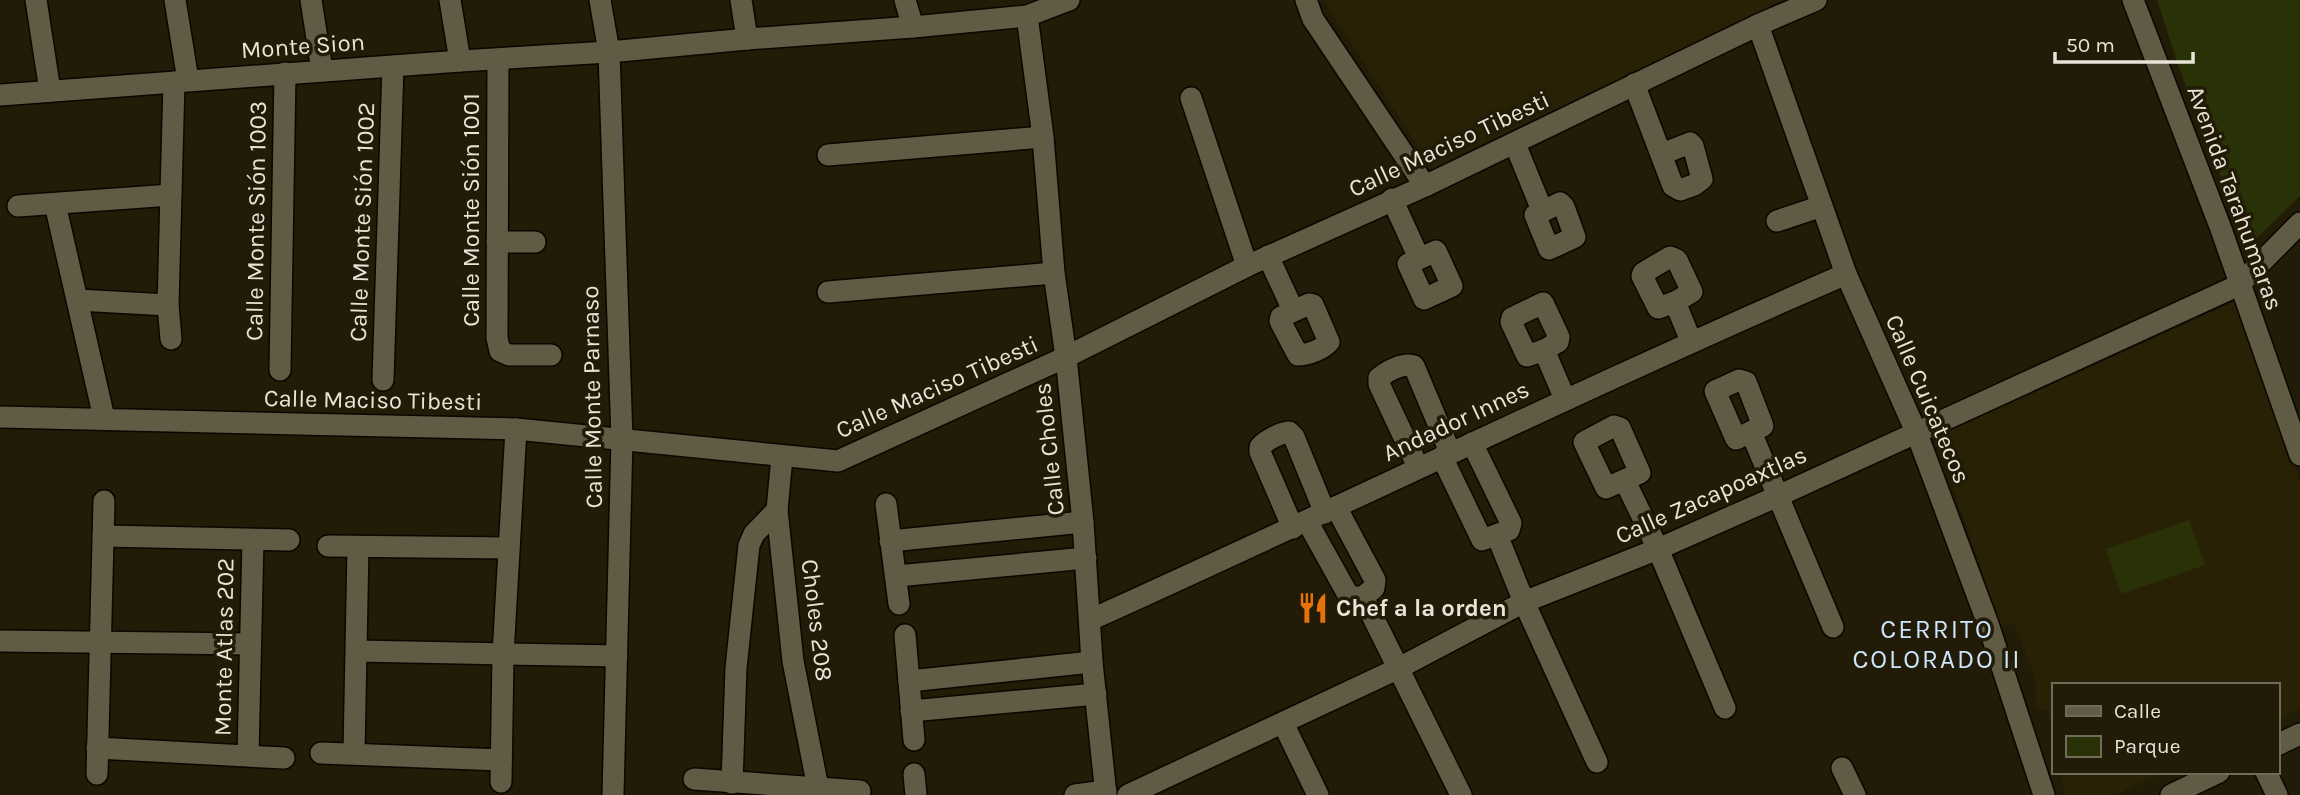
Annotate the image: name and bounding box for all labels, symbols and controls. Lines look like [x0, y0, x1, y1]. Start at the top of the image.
scale bar [2055, 21, 2193, 65]
street label: Monte Sion [240, 28, 366, 64]
text: 50 m [2066, 33, 2115, 57]
street label: Avenida Tarahumaras [2181, 82, 2289, 314]
street label: Calle Maciso Tibesti [1344, 85, 1554, 203]
street label: Calle Monte Sión 1001 [457, 93, 485, 327]
street label: Calle Monte Sión 1003 [240, 101, 272, 341]
street label: Calle Monte Sión 1002 [344, 102, 380, 342]
street label: Calle Monte Parnaso [576, 285, 608, 509]
street label: Calle Cuicatecos [1880, 310, 1976, 488]
street label: Calle Maciso Tibesti [832, 330, 1042, 444]
street label: Andador Innes [1378, 375, 1534, 467]
street label: Calle Choles [1028, 381, 1070, 517]
street label: Calle Maciso Tibesti [264, 384, 482, 416]
street label: Calle Zacapoaxtlas [1611, 440, 1811, 550]
street label: Choles 208 [796, 557, 838, 683]
street label: Monte Atlas 202 [208, 558, 240, 736]
restaurant icon: Chef a la orden [1296, 591, 1330, 625]
place label: Chef a la orden [1336, 594, 1507, 622]
district label: CERRITO COLORADO II [1852, 614, 2022, 675]
legend [2052, 683, 2279, 774]
text: Calle [2114, 699, 2161, 723]
text: Parque [2114, 734, 2181, 758]

